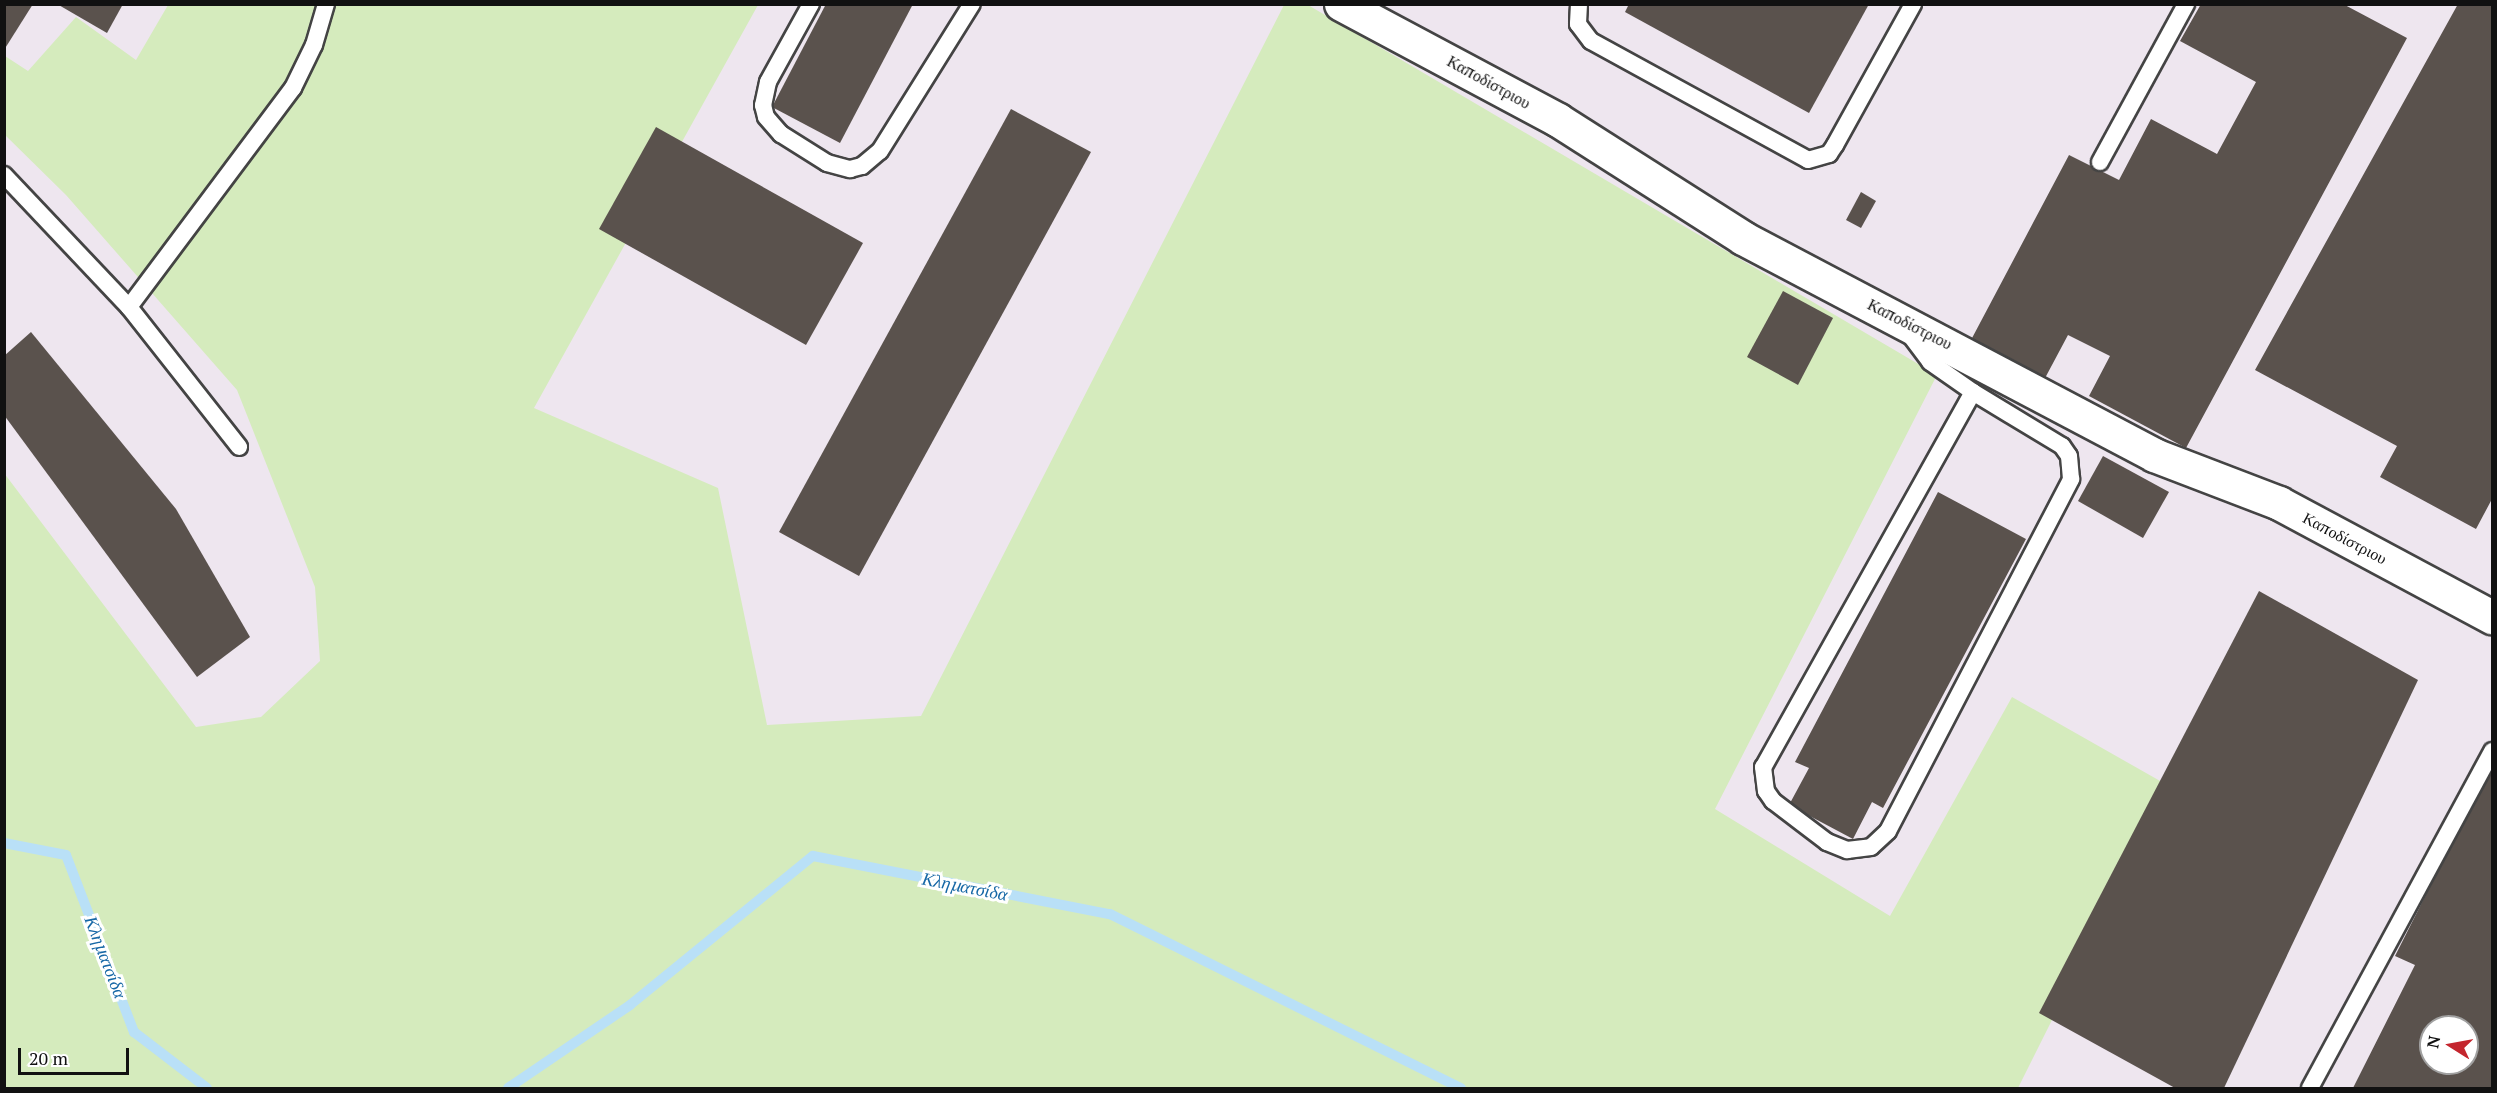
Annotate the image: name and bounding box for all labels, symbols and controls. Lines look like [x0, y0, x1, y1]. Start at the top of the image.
street label: Καποδίστριου [1444, 51, 1534, 113]
street label: Καποδίστριου [1865, 294, 1955, 354]
street label: Καποδίστριου [2300, 508, 2390, 568]
water label: Κληματσίδα [920, 867, 1010, 905]
water label: Κληματσίδα [80, 913, 132, 1001]
north arrow [2419, 1015, 2479, 1075]
text: N [2421, 1034, 2445, 1050]
scale bar [21, 1036, 132, 1074]
text: 20 m [29, 1046, 68, 1070]

